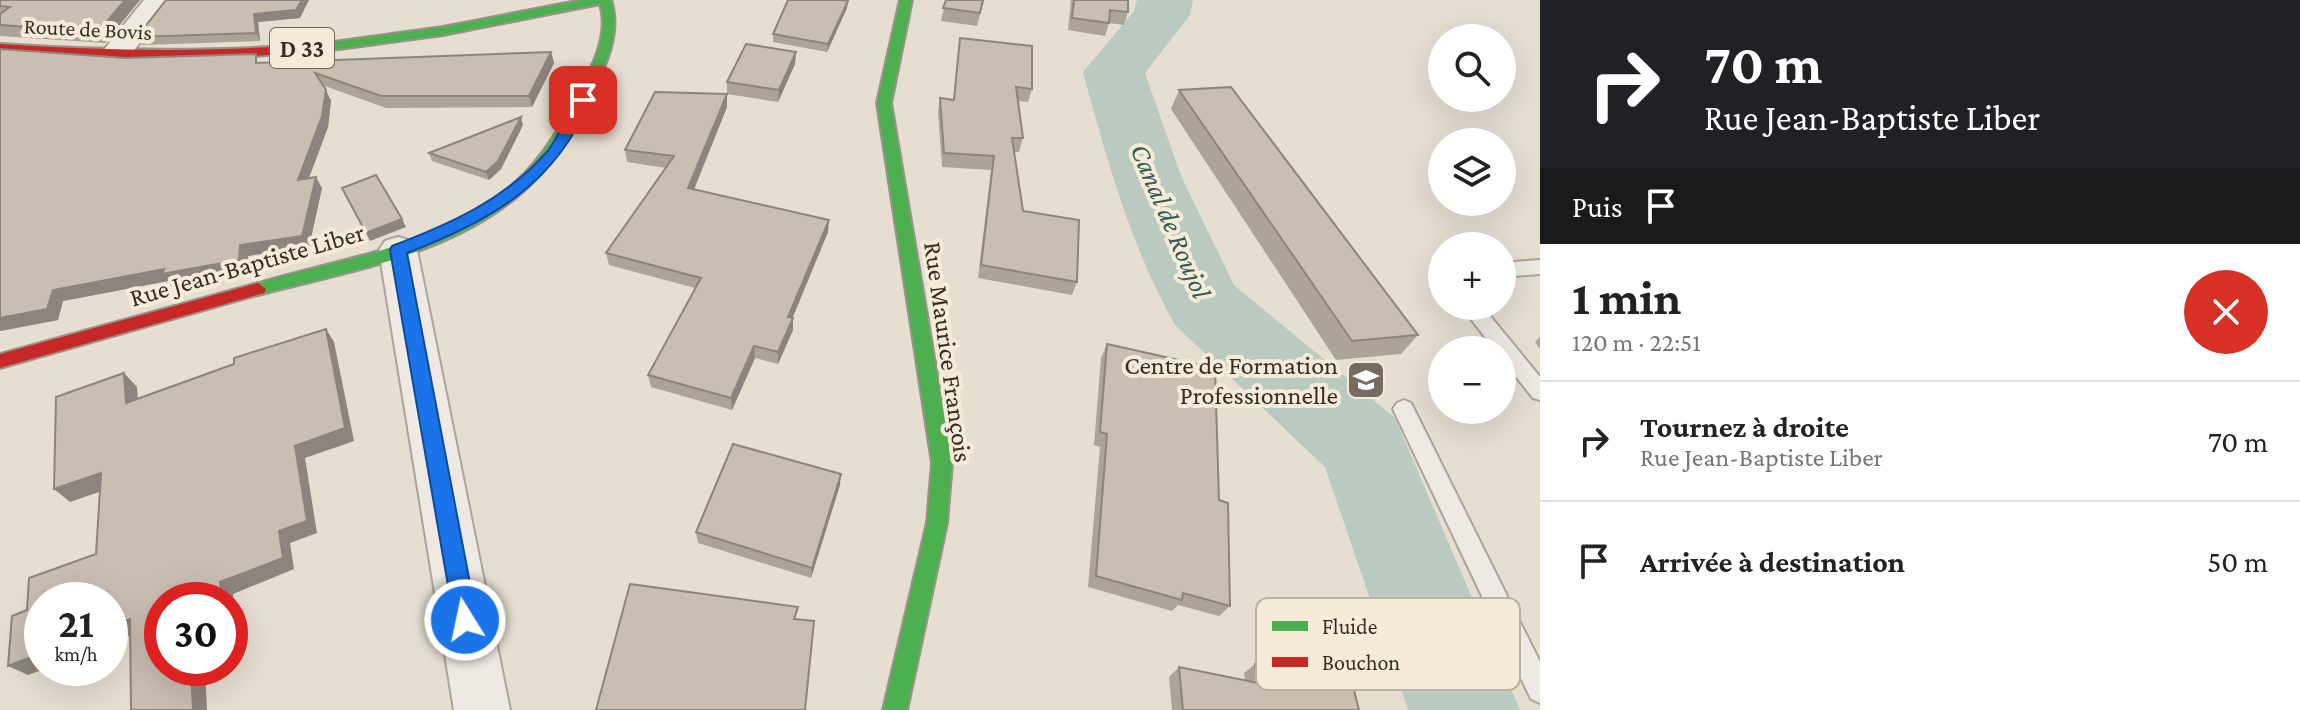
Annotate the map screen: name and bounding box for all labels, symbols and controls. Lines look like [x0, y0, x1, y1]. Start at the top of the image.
street label: Route de Bovis [23, 13, 153, 45]
map controls [1428, 24, 1516, 424]
button: search [1428, 24, 1516, 112]
road number: D 33 [270, 28, 334, 68]
icon: right [1572, 32, 1676, 136]
text: 70 m [1704, 33, 1823, 95]
pin [549, 66, 617, 134]
icon: arrive [561, 78, 605, 122]
text: Rue Jean-Baptiste Liber [1704, 98, 2040, 138]
button: layers [1428, 128, 1516, 216]
water label: Canal de Roujol [1124, 139, 1218, 304]
icon: arrive [1639, 184, 1683, 228]
text: Puis [1572, 190, 1623, 223]
street label: Rue Jean-Baptiste Liber [126, 218, 368, 312]
button: + [1428, 232, 1516, 320]
street label: Rue Maurice François [918, 240, 978, 464]
button: close [2184, 270, 2268, 354]
text: 1 min [1572, 271, 1681, 324]
text: 120 m · 22:51 [1572, 328, 1701, 357]
button: − [1428, 336, 1516, 424]
place label: Centre de Formation Professionnelle [1124, 351, 1338, 410]
school or university icon: Centre de Formation Professionnelle [1345, 359, 1387, 401]
text: Tournez à droite [1640, 410, 1849, 443]
icon: right [1572, 419, 1616, 463]
text: 70 m [2208, 425, 2268, 458]
text: Rue Jean-Baptiste Liber [1640, 443, 1883, 472]
icon: arrive [1572, 539, 1616, 583]
text: Arrivée à destination [1640, 545, 1905, 578]
text: 50 m [2207, 545, 2268, 578]
position arrow [423, 578, 507, 662]
speed limit sign: 30 [144, 582, 248, 686]
legend [1256, 598, 1520, 690]
text: 21 [58, 601, 94, 646]
text: Fluide [1322, 614, 1377, 639]
text: km/h [54, 643, 98, 665]
text: Bouchon [1322, 650, 1400, 675]

